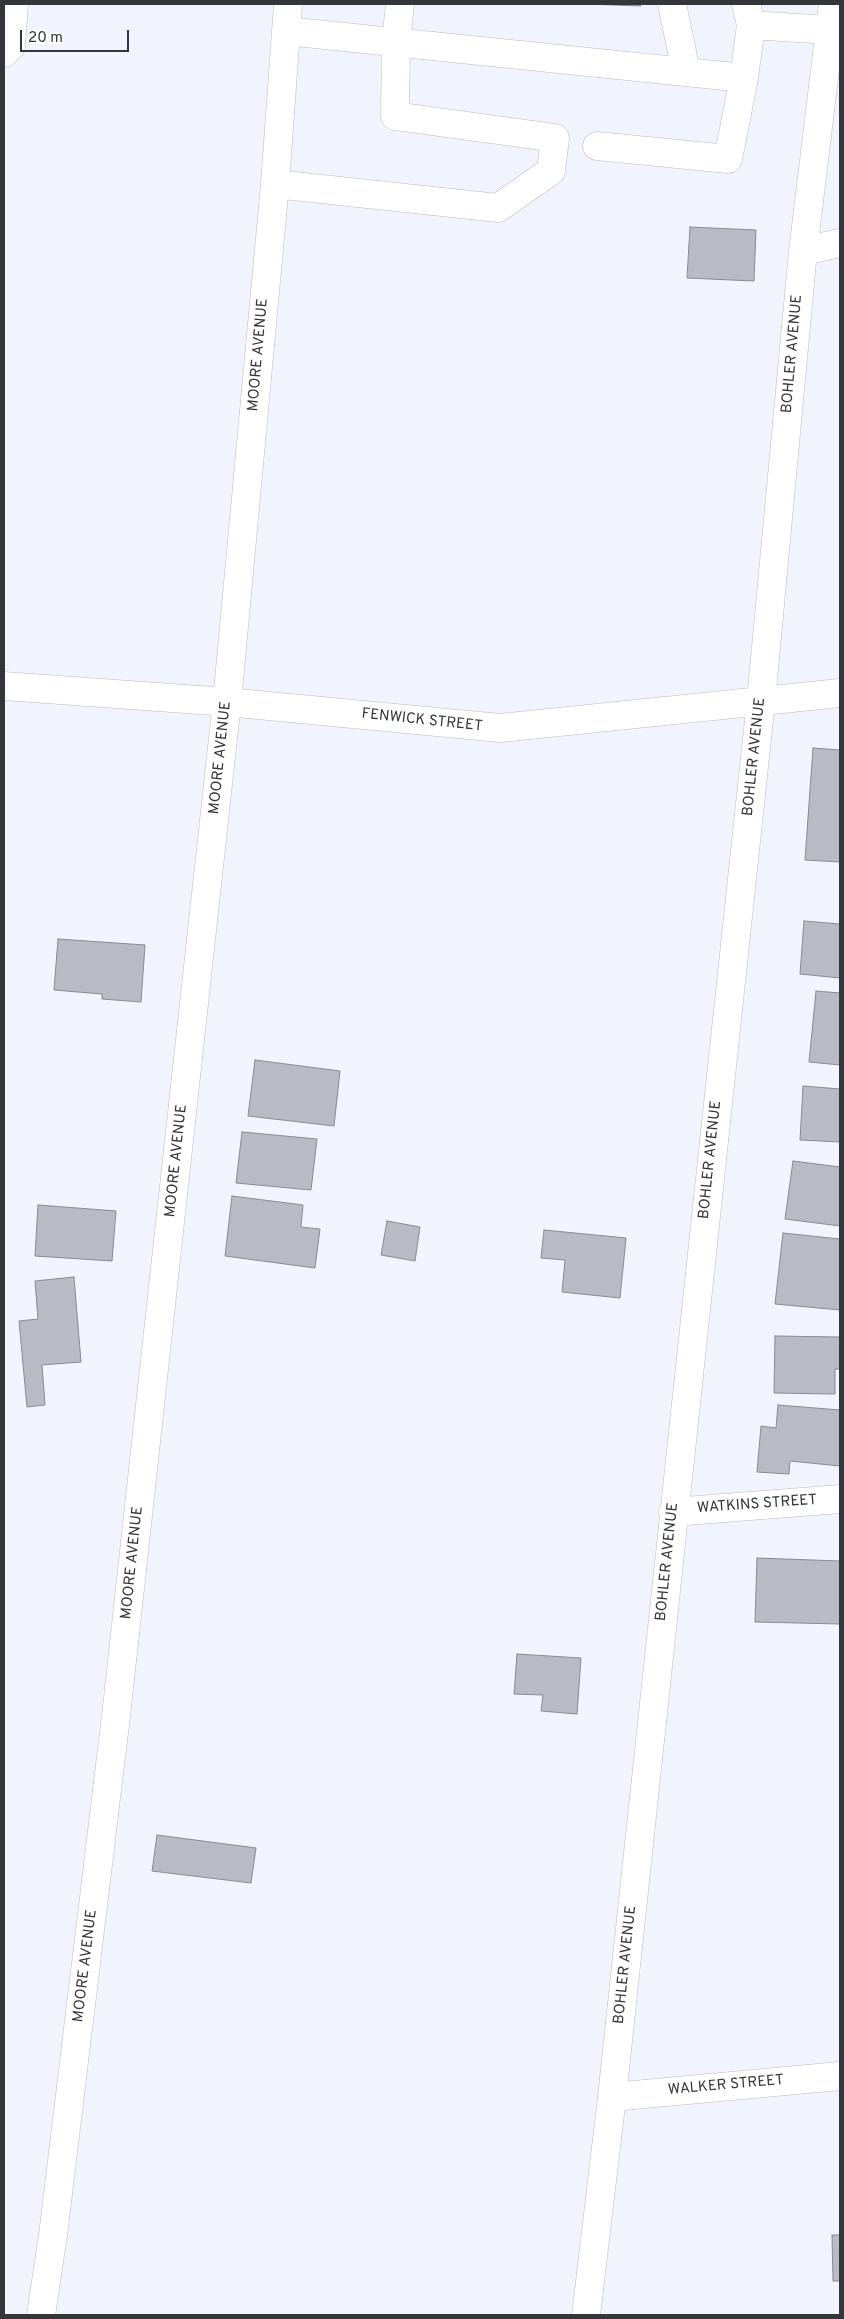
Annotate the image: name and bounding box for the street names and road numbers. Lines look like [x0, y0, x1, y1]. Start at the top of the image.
street label: BOHLER AVENUE [779, 294, 807, 414]
street label: MOORE AVENUE [245, 298, 273, 412]
street label: BOHLER AVENUE [740, 697, 770, 817]
street label: MOORE AVENUE [206, 701, 236, 815]
street label: FENWICK STREET [361, 706, 483, 736]
street label: BOHLER AVENUE [696, 1100, 726, 1220]
street label: MOORE AVENUE [162, 1104, 192, 1218]
street label: WATKINS STREET [696, 1492, 818, 1518]
street label: BOHLER AVENUE [653, 1502, 683, 1622]
street label: MOORE AVENUE [118, 1506, 148, 1620]
street label: BOHLER AVENUE [611, 1905, 641, 2025]
street label: MOORE AVENUE [70, 1909, 102, 2023]
street label: WALKER STREET [667, 2072, 785, 2100]

